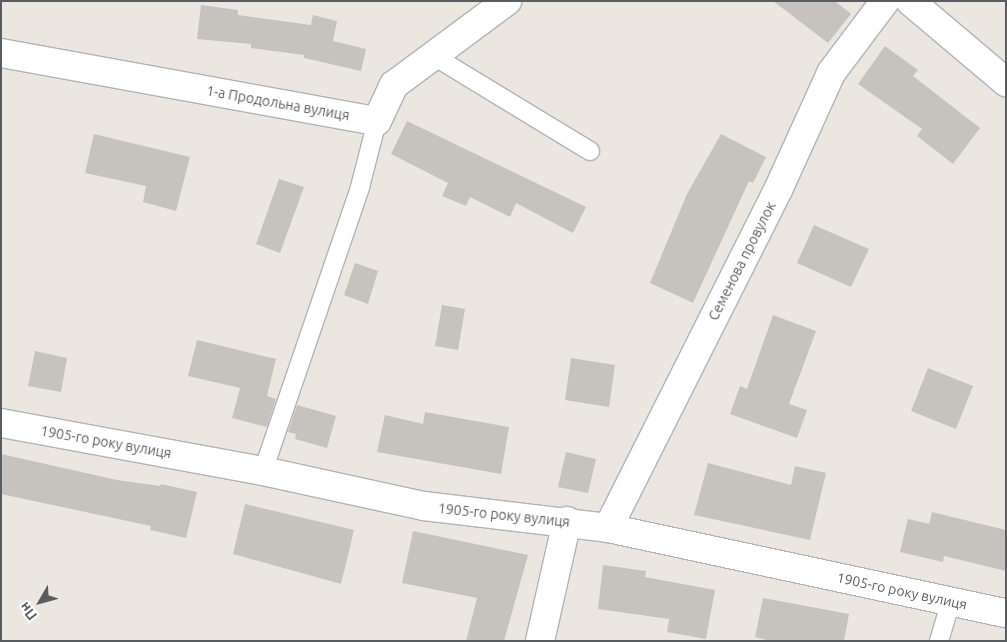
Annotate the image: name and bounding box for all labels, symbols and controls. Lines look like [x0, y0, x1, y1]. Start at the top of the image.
street label: 1-а Продольна вулиця [205, 82, 351, 124]
street label: Семенова провулок [705, 199, 779, 323]
street label: 1905-го року вулиця [39, 422, 173, 462]
street label: 1905-го року вулиця [437, 500, 571, 530]
street label: 1905-го року вулиця [835, 569, 969, 613]
north arrow [15, 577, 65, 627]
text: Пн [16, 599, 40, 623]

